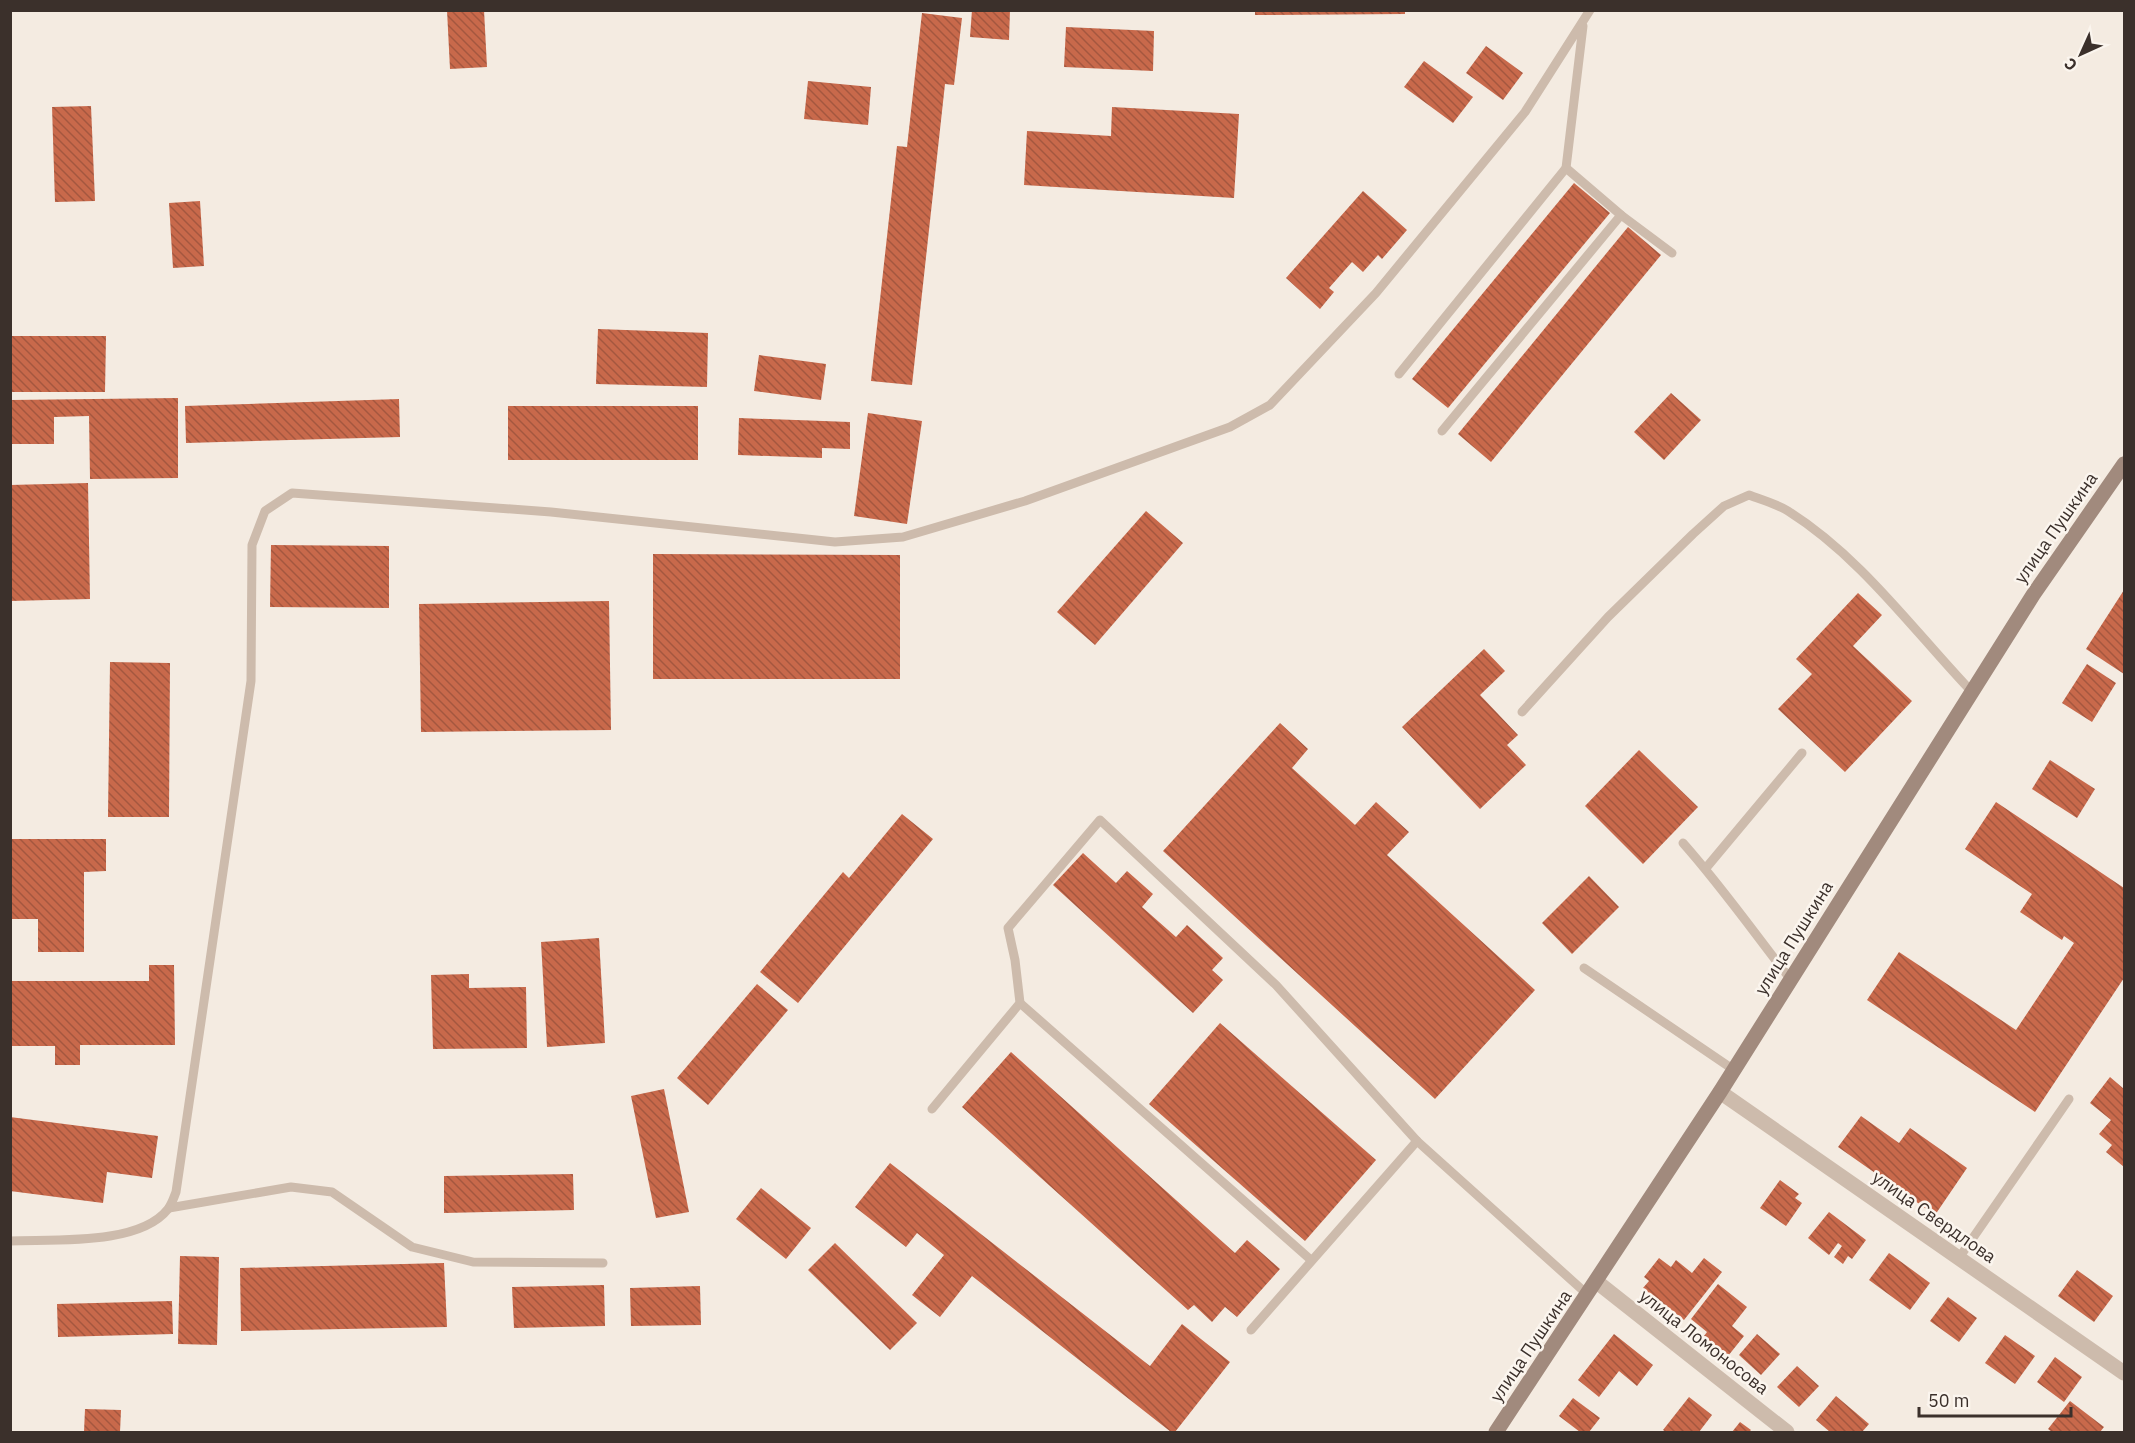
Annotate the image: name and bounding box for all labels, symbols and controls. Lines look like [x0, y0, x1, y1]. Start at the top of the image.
north arrow [2051, 24, 2111, 84]
text: С [2060, 54, 2081, 75]
street label: улица Пушкина [2009, 467, 2103, 588]
street label: улица Пушкина [1749, 876, 1838, 999]
street label: улица Свердлова [1868, 1165, 2001, 1268]
street label: улица Ломоносова [1635, 1284, 1774, 1400]
street label: улица Пушкина [1485, 1285, 1577, 1406]
scale bar [1919, 1380, 2070, 1418]
text: 50 m [1928, 1389, 1970, 1412]

